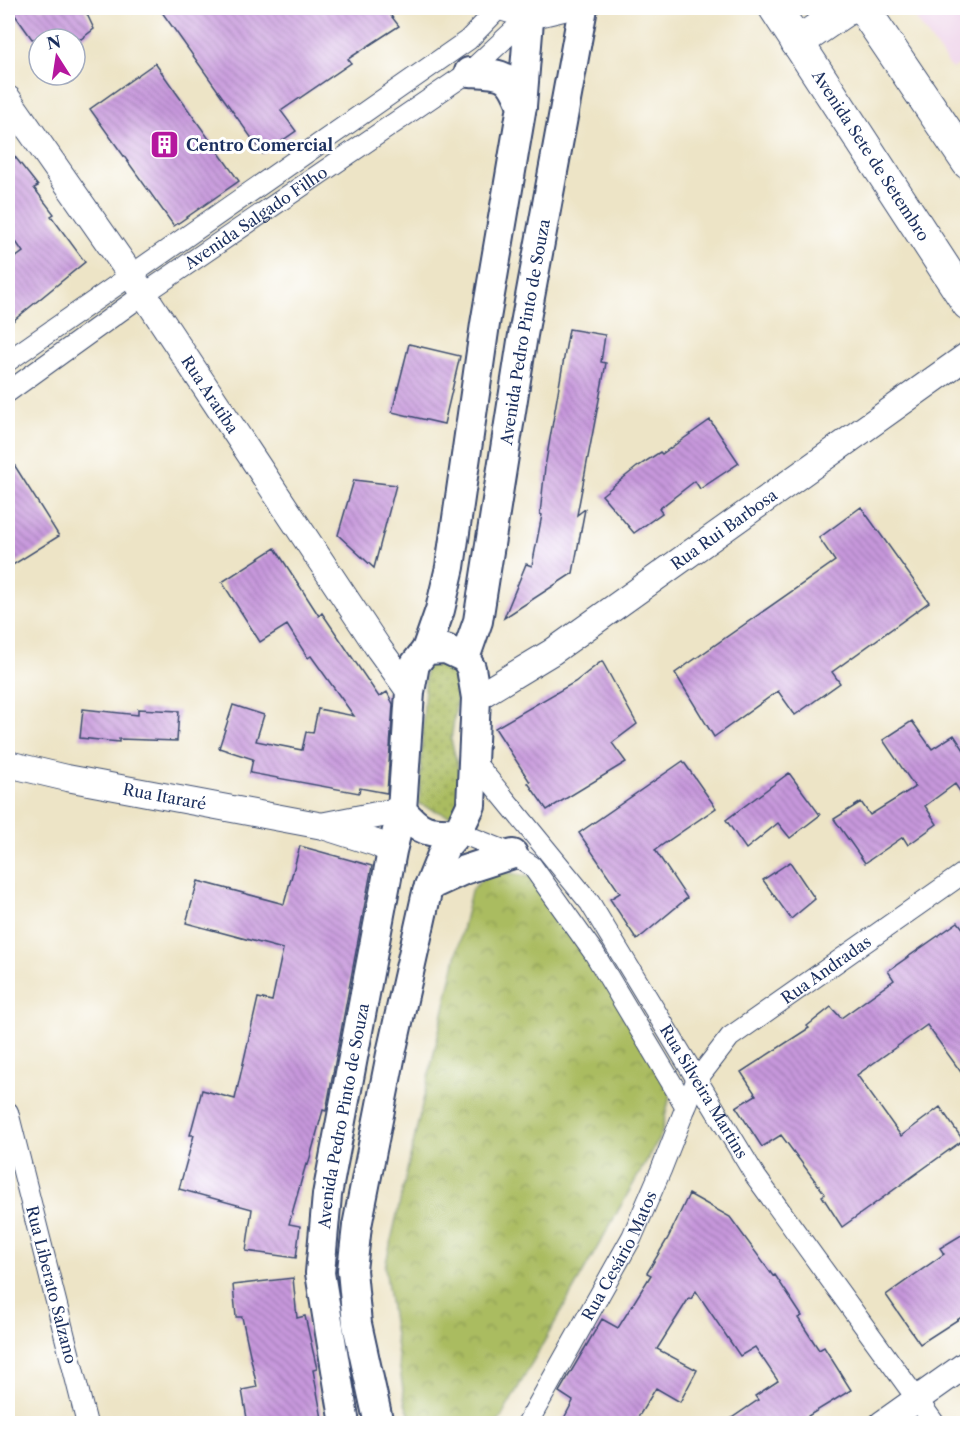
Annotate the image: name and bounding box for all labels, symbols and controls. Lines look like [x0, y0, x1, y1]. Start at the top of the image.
north arrow [27, 27, 87, 87]
text: N [45, 31, 63, 54]
street label: Avenida Sete de Setembro [808, 65, 934, 245]
building icon: Centro Comercial [149, 129, 181, 161]
place label: Centro Comercial [186, 135, 334, 155]
street label: Avenida Salgado Filho [180, 162, 331, 274]
street label: Avenida Pedro Pinto de Souza [496, 217, 554, 447]
street label: Rua Aratiba [177, 352, 243, 438]
street label: Rua Rui Barbosa [667, 484, 781, 574]
street label: Rua Itararé [121, 779, 208, 814]
street label: Rua Andradas [777, 931, 875, 1008]
street label: Avenida Pedro Pinto de Souza [314, 1001, 373, 1231]
street label: Rua Silveira Martins [656, 1021, 752, 1162]
street label: Rua Cesário Matos [577, 1188, 661, 1324]
street label: Rua Liberato Salzano [22, 1203, 81, 1366]

